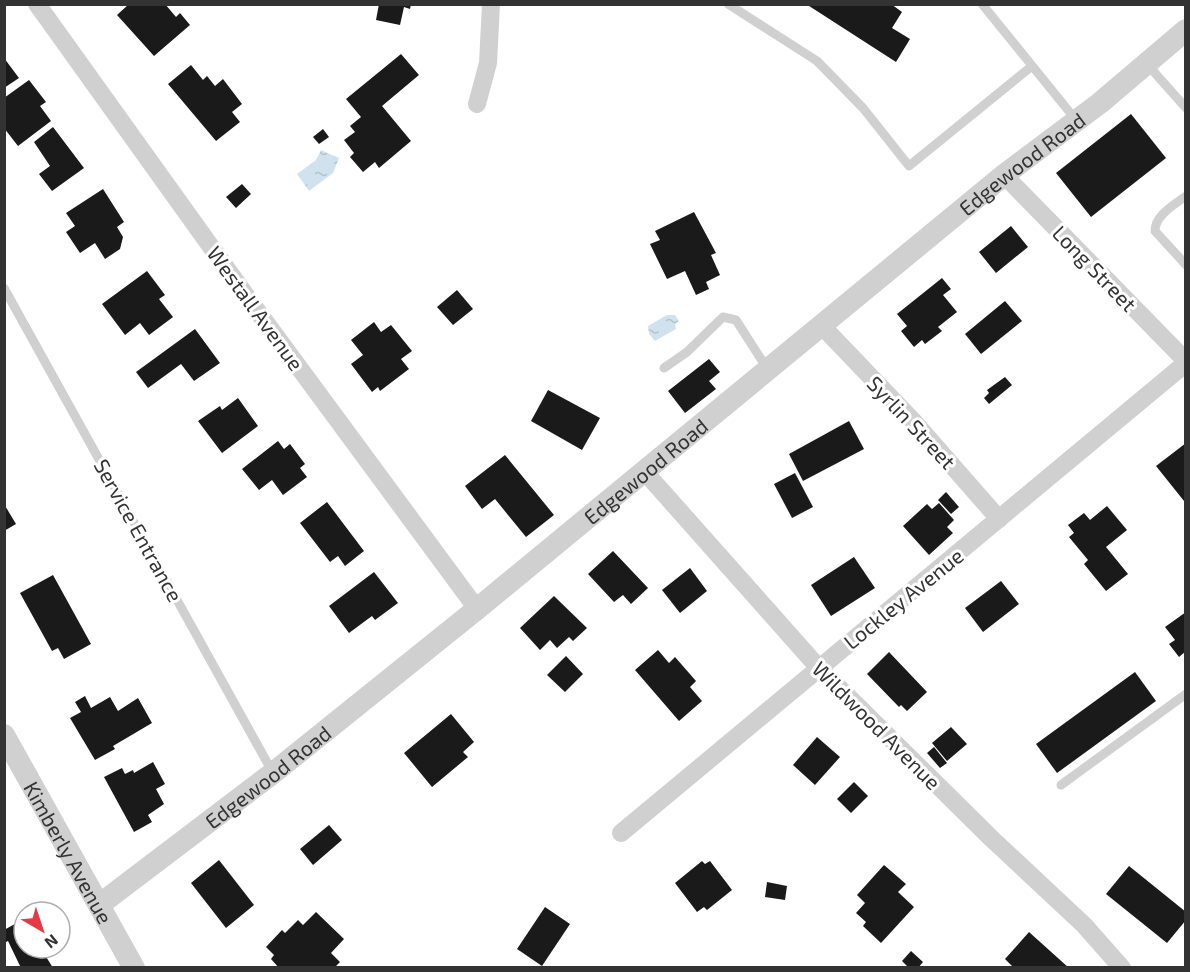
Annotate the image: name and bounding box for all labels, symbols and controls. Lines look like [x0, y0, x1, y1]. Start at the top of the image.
street label: Edgewood Road [953, 106, 1090, 220]
street label: Long Street [1048, 220, 1142, 316]
street label: Westall Avenue [203, 241, 309, 375]
street label: Syrlin Street [863, 370, 961, 474]
street label: Edgewood Road [578, 412, 712, 529]
street label: Service Entrance [89, 454, 189, 606]
street label: Lockley Avenue [838, 542, 968, 654]
street label: Wildwood Avenue [808, 656, 946, 794]
street label: Edgewood Road [199, 719, 335, 833]
street label: Kimberly Avenue [20, 777, 119, 927]
north arrow [12, 900, 72, 960]
text: N [41, 931, 62, 953]

